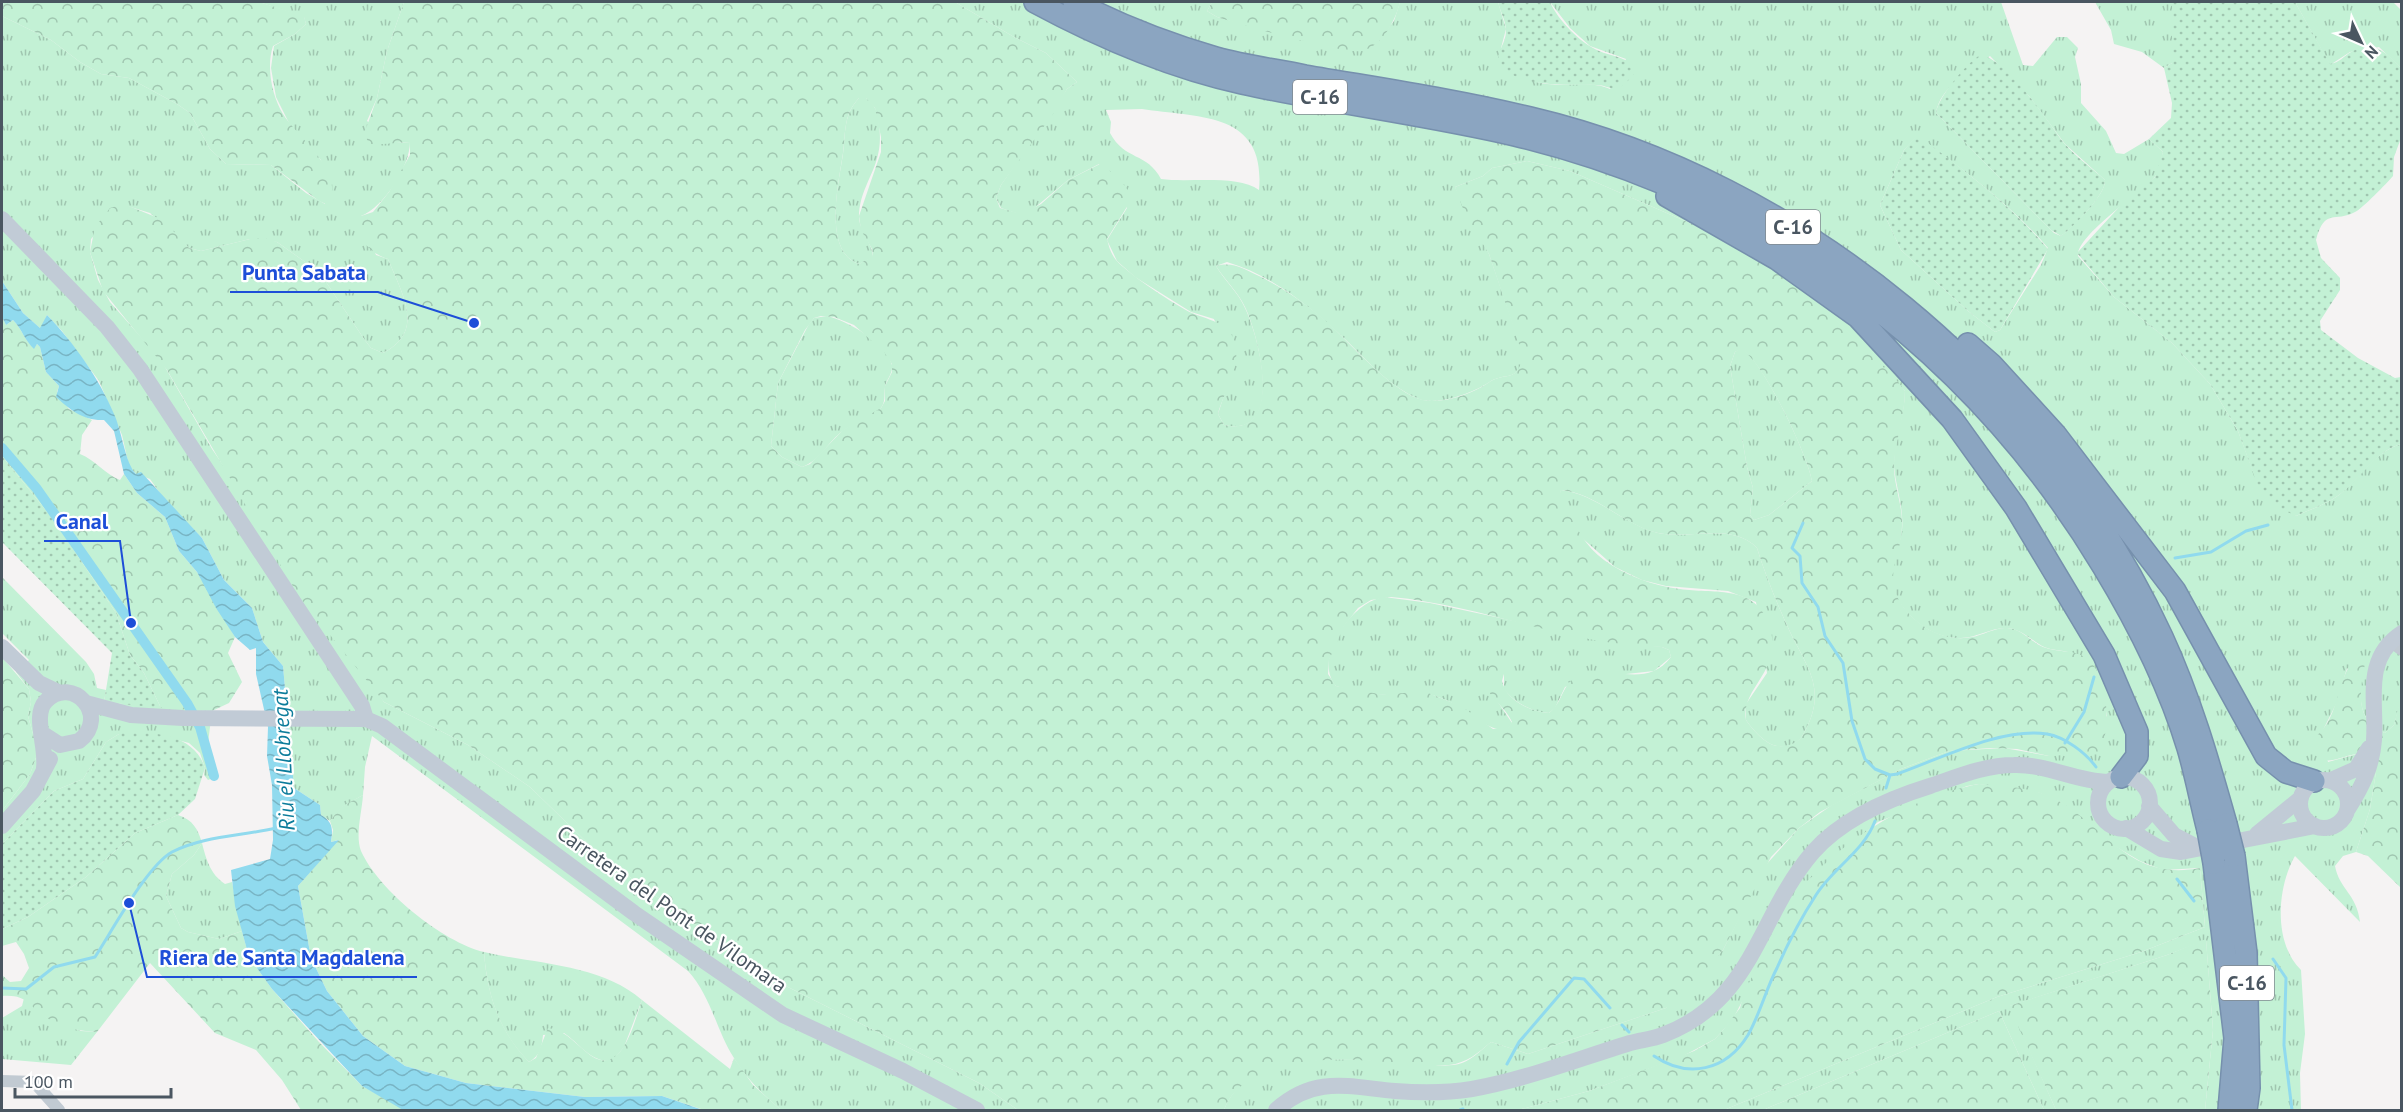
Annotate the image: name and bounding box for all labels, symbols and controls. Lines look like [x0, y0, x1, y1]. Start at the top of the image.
north arrow [2331, 12, 2391, 72]
text: N [2361, 42, 2383, 63]
road number: C-16 [1293, 80, 1347, 114]
road number: C-16 [1766, 210, 1820, 244]
callout: Punta Sabata [230, 252, 378, 292]
text: Punta Sabata [242, 258, 366, 286]
callout: Canal [44, 501, 120, 541]
text: Canal [56, 507, 109, 535]
water label: Riu el Llobregat [265, 687, 301, 832]
street label: Carretera del Pont de Vilomara [552, 819, 792, 999]
callout: Riera de Santa Magdalena [147, 937, 417, 977]
text: Riera de Santa Magdalena [159, 943, 405, 971]
road number: C-16 [2220, 966, 2274, 1000]
scale bar [15, 1061, 171, 1099]
text: 100 m [24, 1070, 73, 1093]

